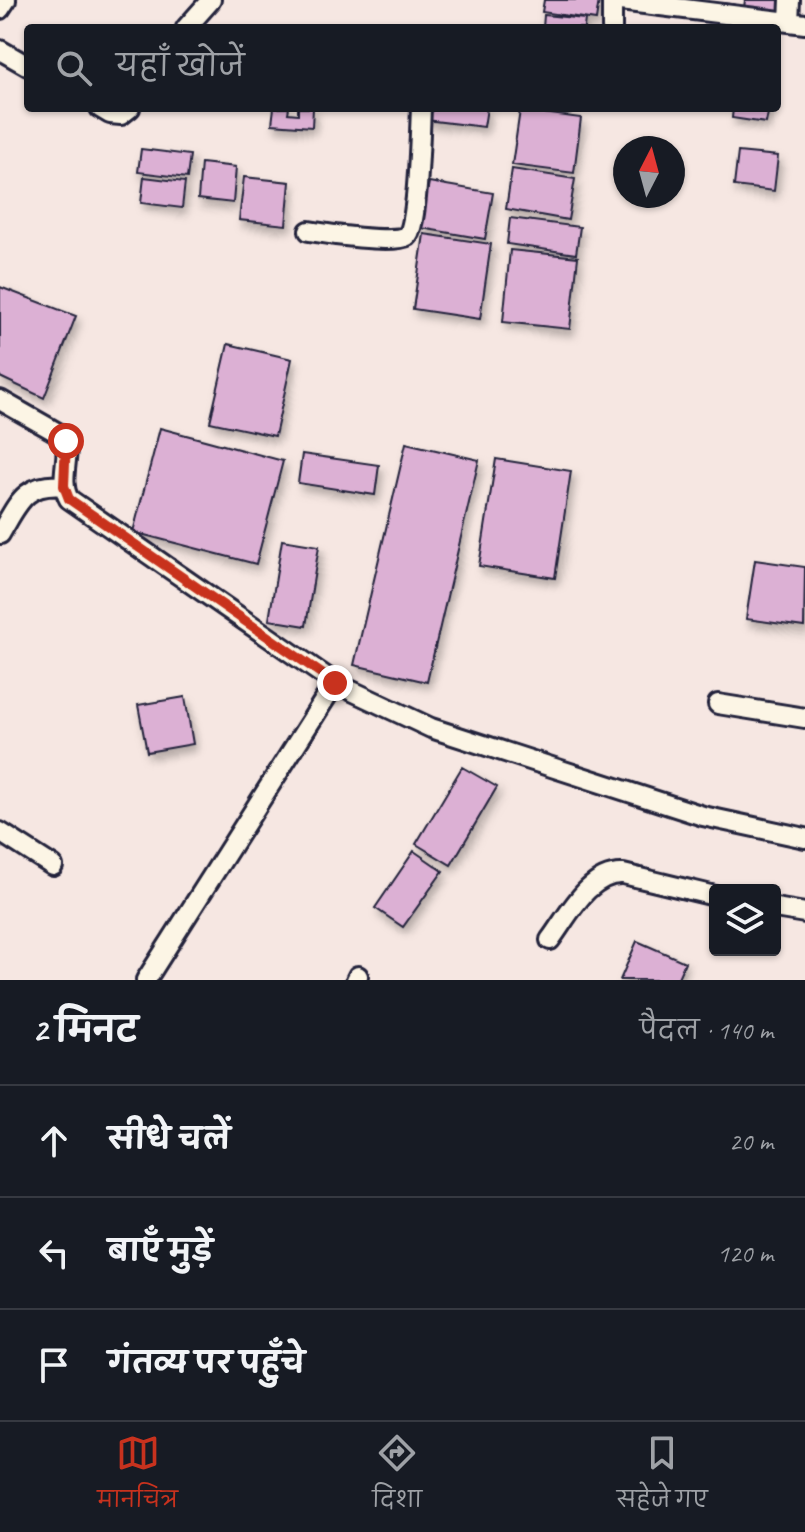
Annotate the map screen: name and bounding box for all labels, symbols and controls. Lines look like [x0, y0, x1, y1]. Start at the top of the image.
search box [24, 24, 781, 112]
icon: search [52, 46, 96, 90]
text: यहाँ खोजें [116, 47, 245, 85]
north arrow [613, 136, 685, 208]
route start [48, 423, 84, 459]
route end [317, 665, 353, 701]
map controls [709, 884, 781, 956]
button: layers [709, 884, 781, 956]
text: 2 मिनट [32, 1008, 138, 1051]
text: पैदल · 140 m [639, 1014, 773, 1047]
icon: ahead [32, 1119, 76, 1163]
text: सीधे चलें [108, 1120, 230, 1158]
text: 20 m [729, 1125, 773, 1158]
icon: left [32, 1231, 76, 1275]
text: बाएँ मुड़ें [108, 1232, 213, 1270]
text: 120 m [717, 1237, 773, 1270]
icon: arrive [32, 1343, 76, 1387]
text: गंतव्य पर पहुँचे [108, 1344, 305, 1382]
tab: मानचित्र [97, 1431, 178, 1524]
tab: दिशा [372, 1431, 422, 1524]
tab: सहेजे गए [617, 1431, 708, 1524]

